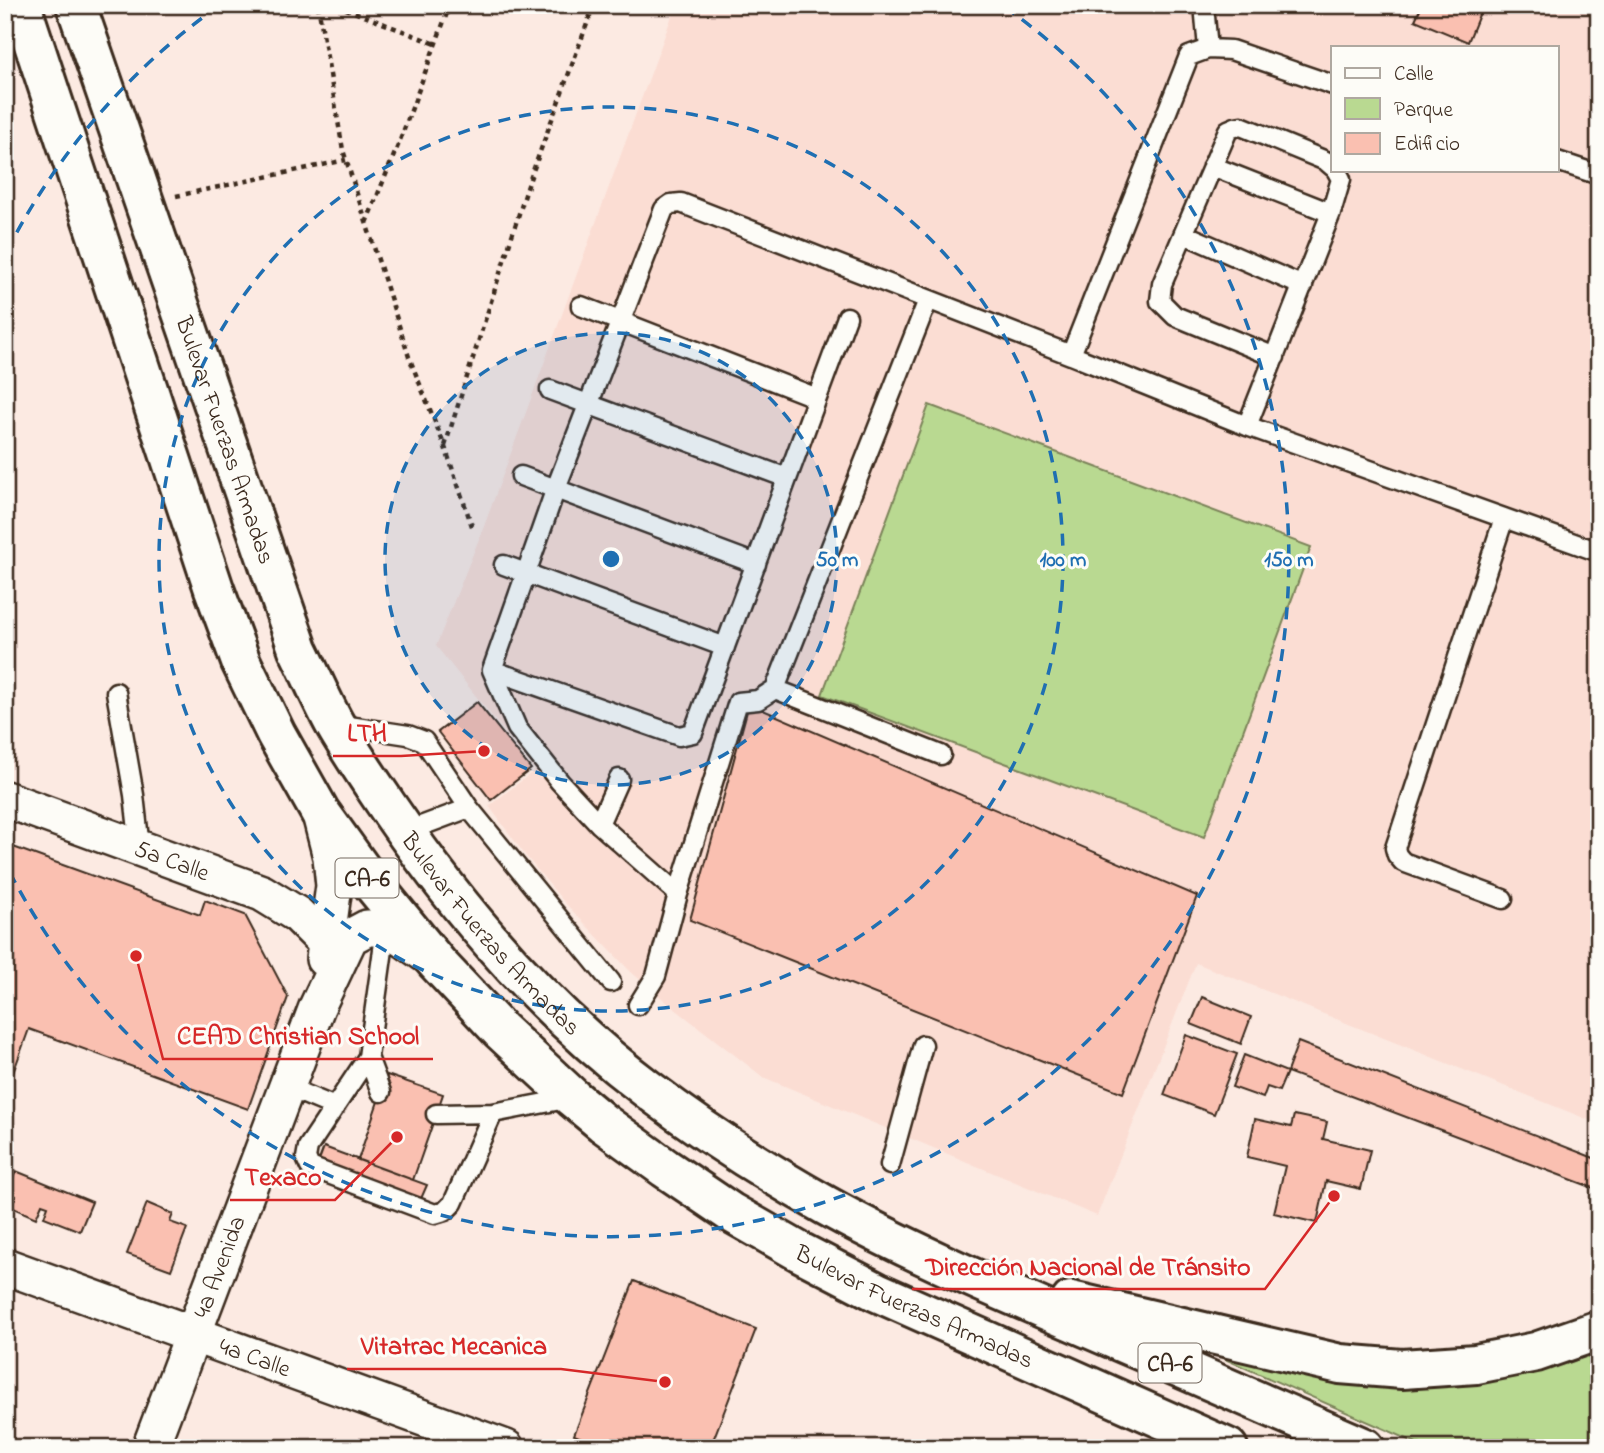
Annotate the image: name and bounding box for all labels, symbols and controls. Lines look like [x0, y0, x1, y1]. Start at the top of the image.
legend [1331, 46, 1558, 172]
text: Calle [1394, 60, 1434, 90]
text: Parque [1394, 96, 1453, 126]
text: Edificio [1394, 130, 1460, 160]
street label: Bulevar Fuerzas Armadas [164, 311, 282, 569]
text: 50 m [816, 546, 858, 576]
text: 100 m [1040, 546, 1086, 576]
text: 150 m [1264, 546, 1314, 576]
centre of rings [599, 547, 623, 571]
callout: LTH [333, 709, 401, 756]
text: LTH [347, 716, 387, 754]
street label: Bulevar Fuerzas Armadas [390, 825, 587, 1045]
street label: 5a Calle [129, 833, 214, 892]
road number: CA-6 [336, 858, 398, 898]
callout: CEAD Christian School [163, 1012, 433, 1059]
text: CEAD Christian School [177, 1019, 419, 1057]
callout: Texaco [230, 1153, 335, 1200]
text: Texaco [244, 1160, 322, 1198]
street label: 4a Avenida [186, 1211, 256, 1324]
street label: Bulevar Fuerzas Armadas [787, 1237, 1038, 1379]
callout: Dirección Nacional de Tránsito [912, 1242, 1265, 1289]
text: Dirección Nacional de Tránsito [924, 1250, 1251, 1288]
callout: Vitatrac Mecanica [347, 1322, 561, 1369]
text: Vitatrac Mecanica [360, 1329, 547, 1367]
street label: 4a Calle [213, 1330, 295, 1388]
road number: CA-6 [1138, 1344, 1202, 1382]

